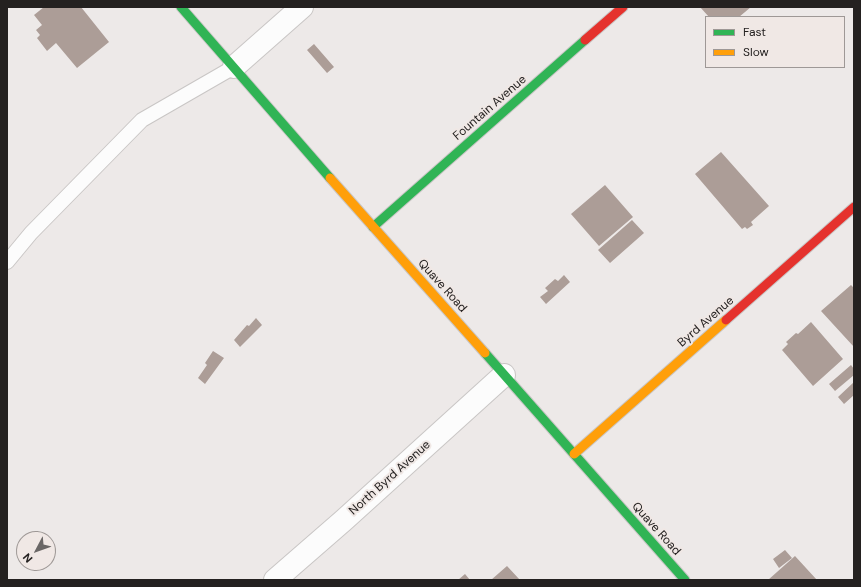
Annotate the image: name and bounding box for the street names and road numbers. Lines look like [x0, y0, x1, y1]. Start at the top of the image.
street label: Fountain Avenue [451, 72, 529, 144]
street label: Quave Road [414, 256, 470, 316]
street label: Byrd Avenue [675, 294, 737, 350]
street label: North Byrd Avenue [346, 438, 434, 518]
street label: Quave Road [628, 499, 684, 559]

